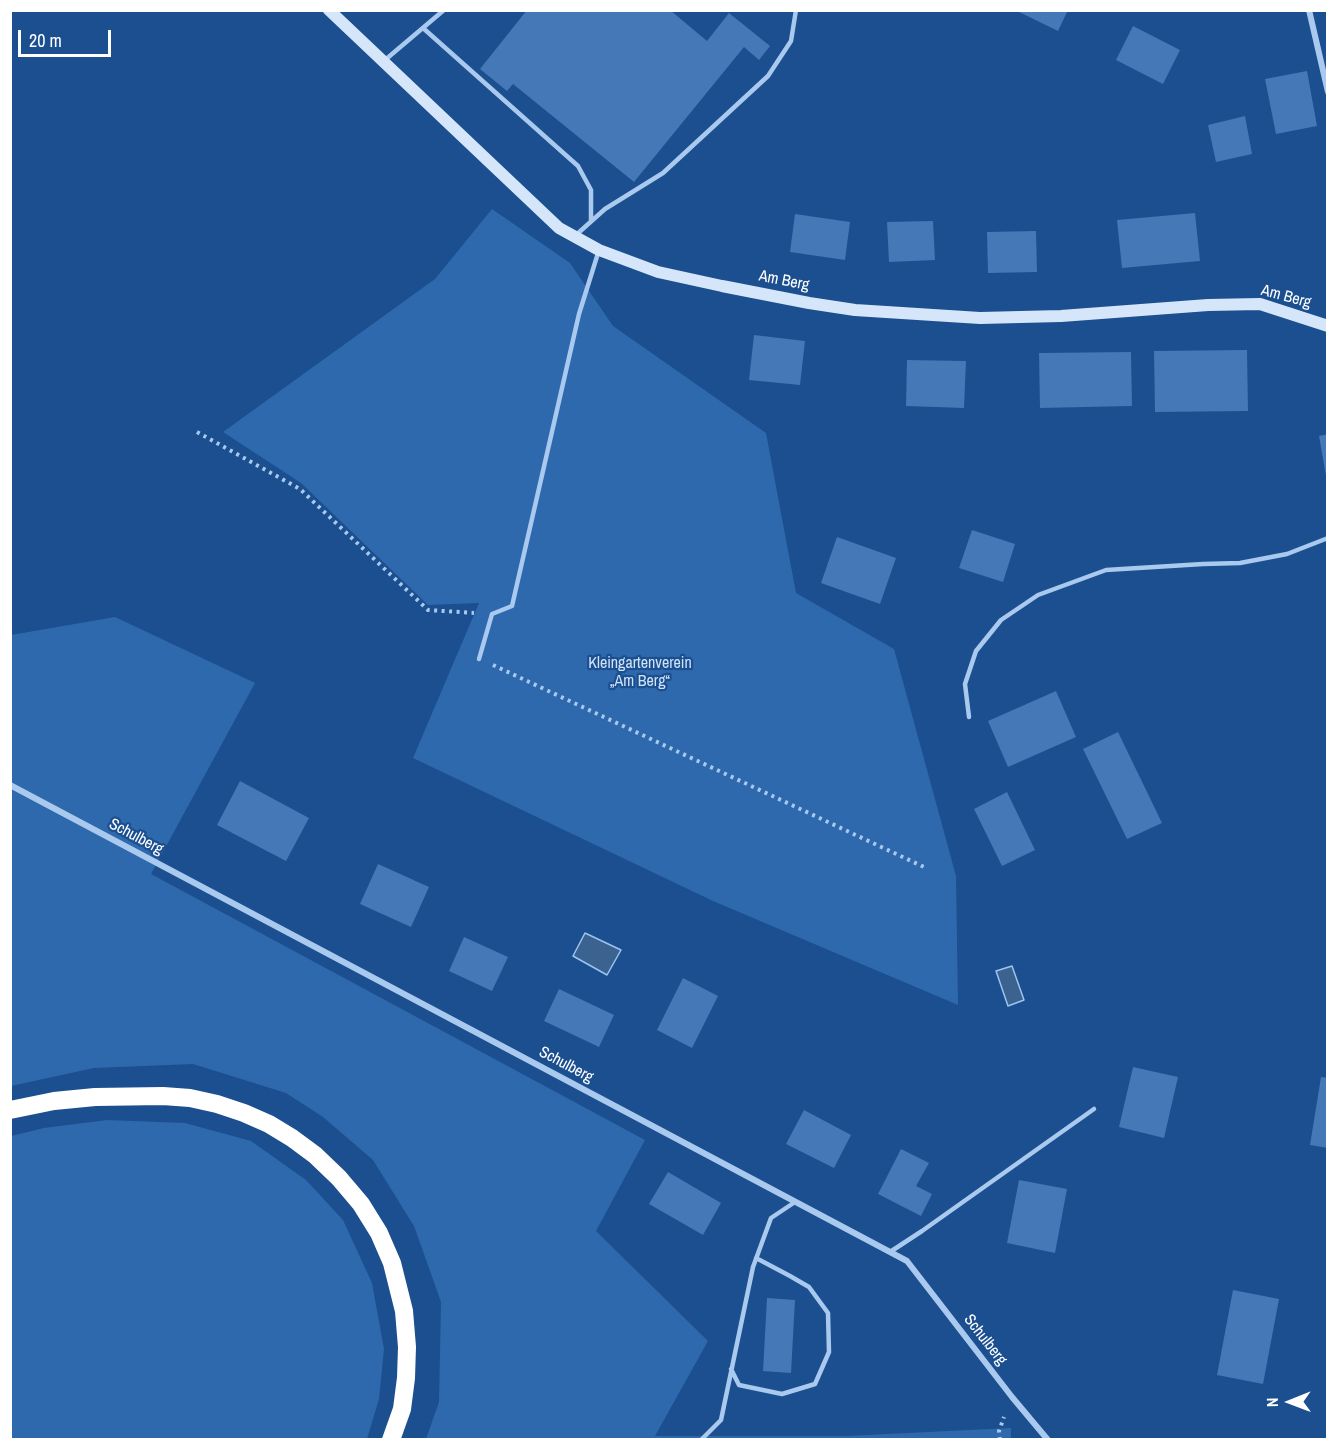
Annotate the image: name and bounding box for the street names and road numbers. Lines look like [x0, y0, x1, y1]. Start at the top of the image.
street label: Am Berg [757, 267, 811, 295]
street label: Am Berg [1259, 281, 1313, 313]
street label: Schulberg [105, 815, 167, 859]
street label: Schulberg [535, 1043, 597, 1087]
street label: Schulberg [959, 1311, 1011, 1369]

